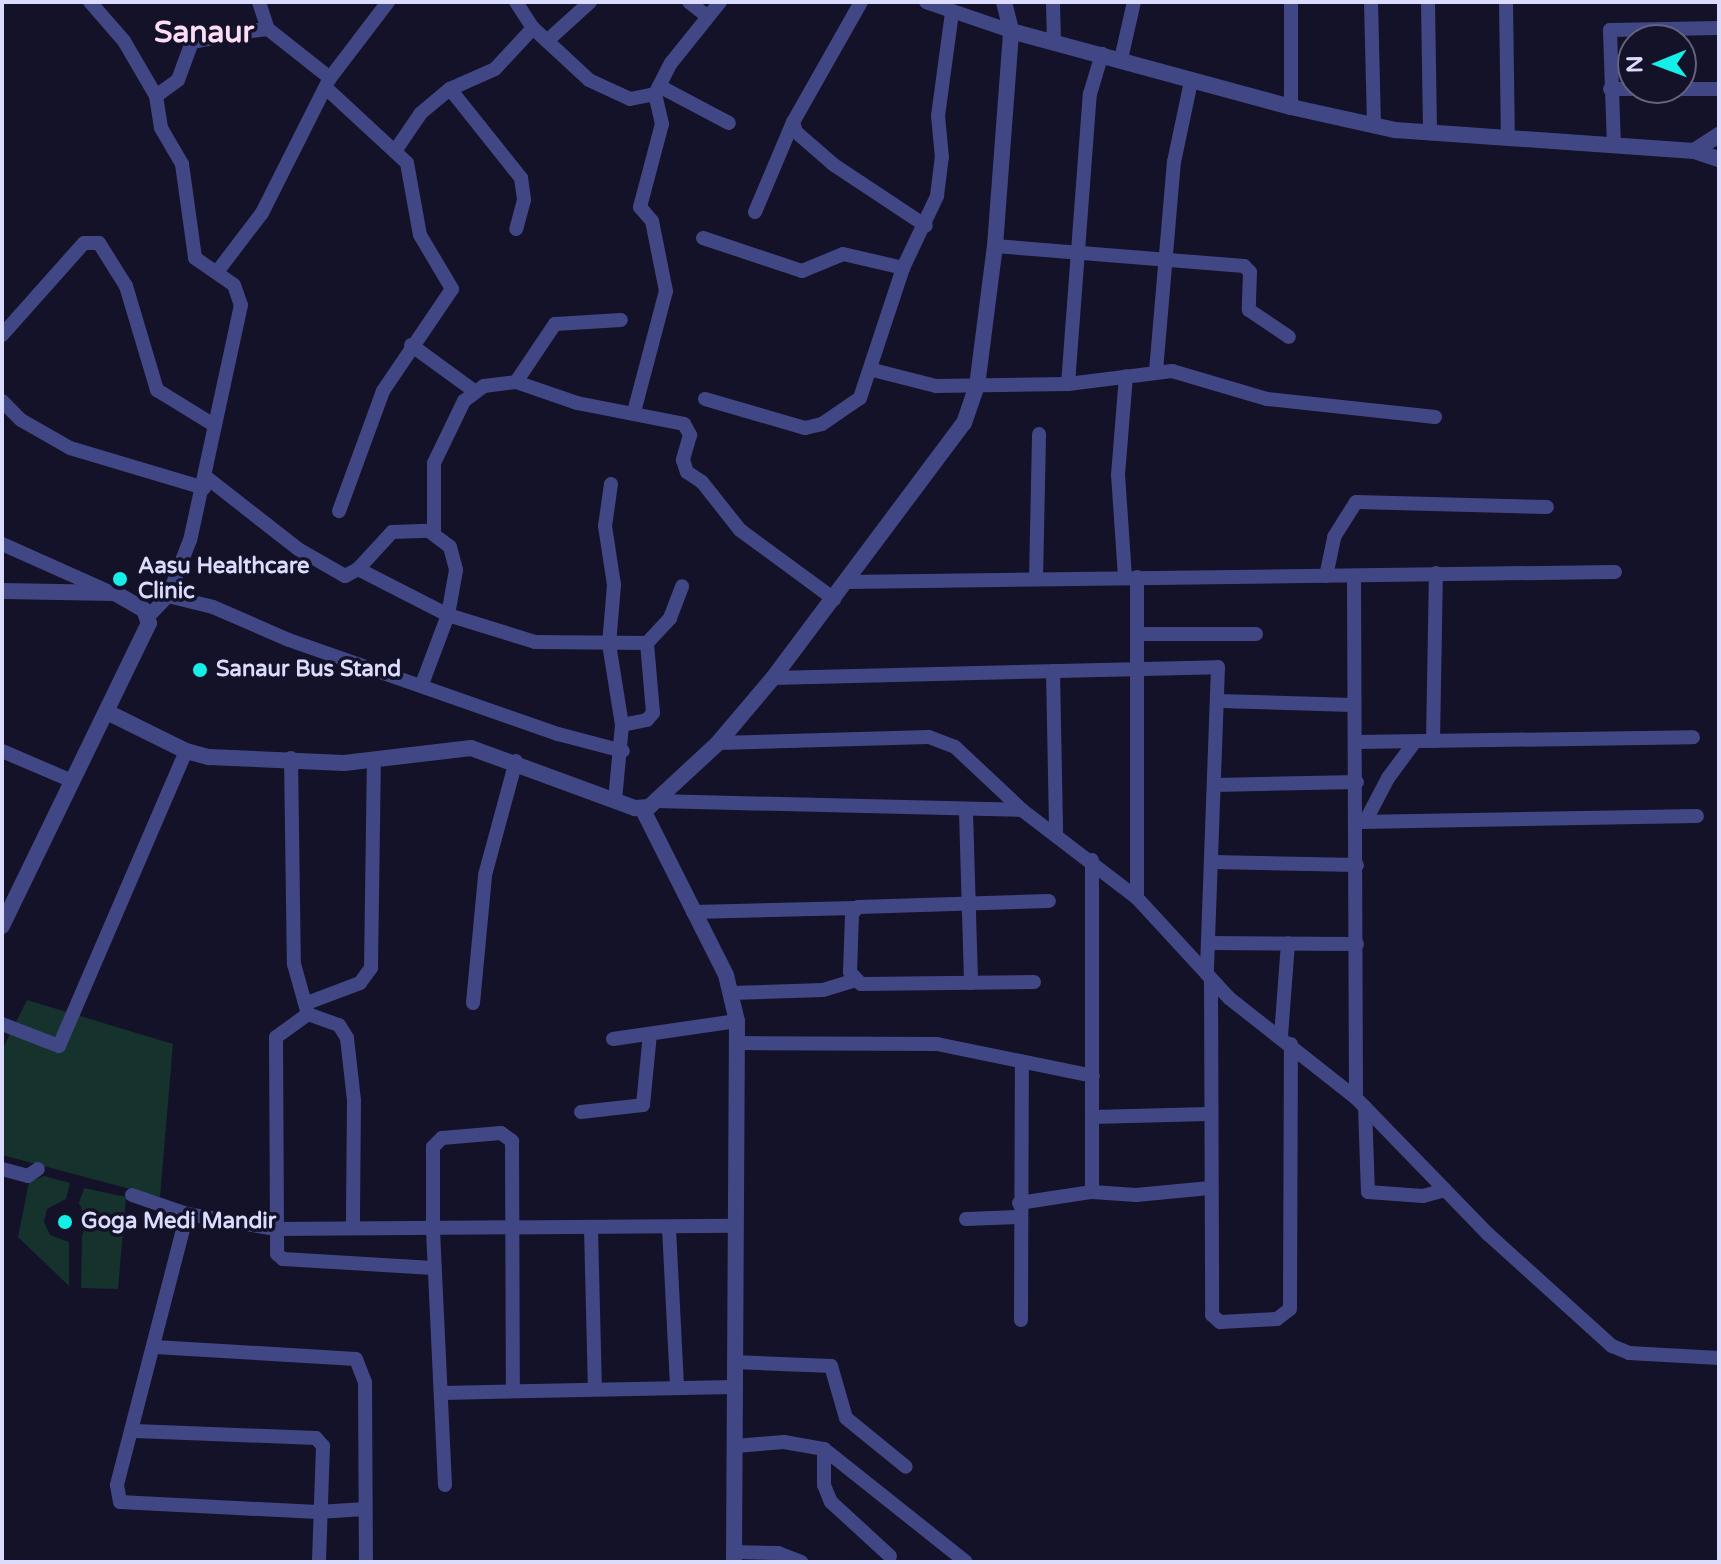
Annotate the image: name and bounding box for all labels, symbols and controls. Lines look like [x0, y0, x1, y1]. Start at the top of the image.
district label: Sanaur [154, 15, 254, 51]
north arrow [1617, 24, 1697, 104]
text: N [1622, 55, 1648, 73]
place label: Aasu Healthcare Clinic [138, 553, 309, 604]
marker: Aasu Healthcare Clinic [109, 568, 131, 590]
place label: Sanaur Bus Stand [216, 657, 401, 683]
marker: Sanaur Bus Stand [191, 661, 209, 679]
place label: Goga Medi Mandir [81, 1209, 276, 1235]
marker: Goga Medi Mandir [56, 1213, 74, 1231]

